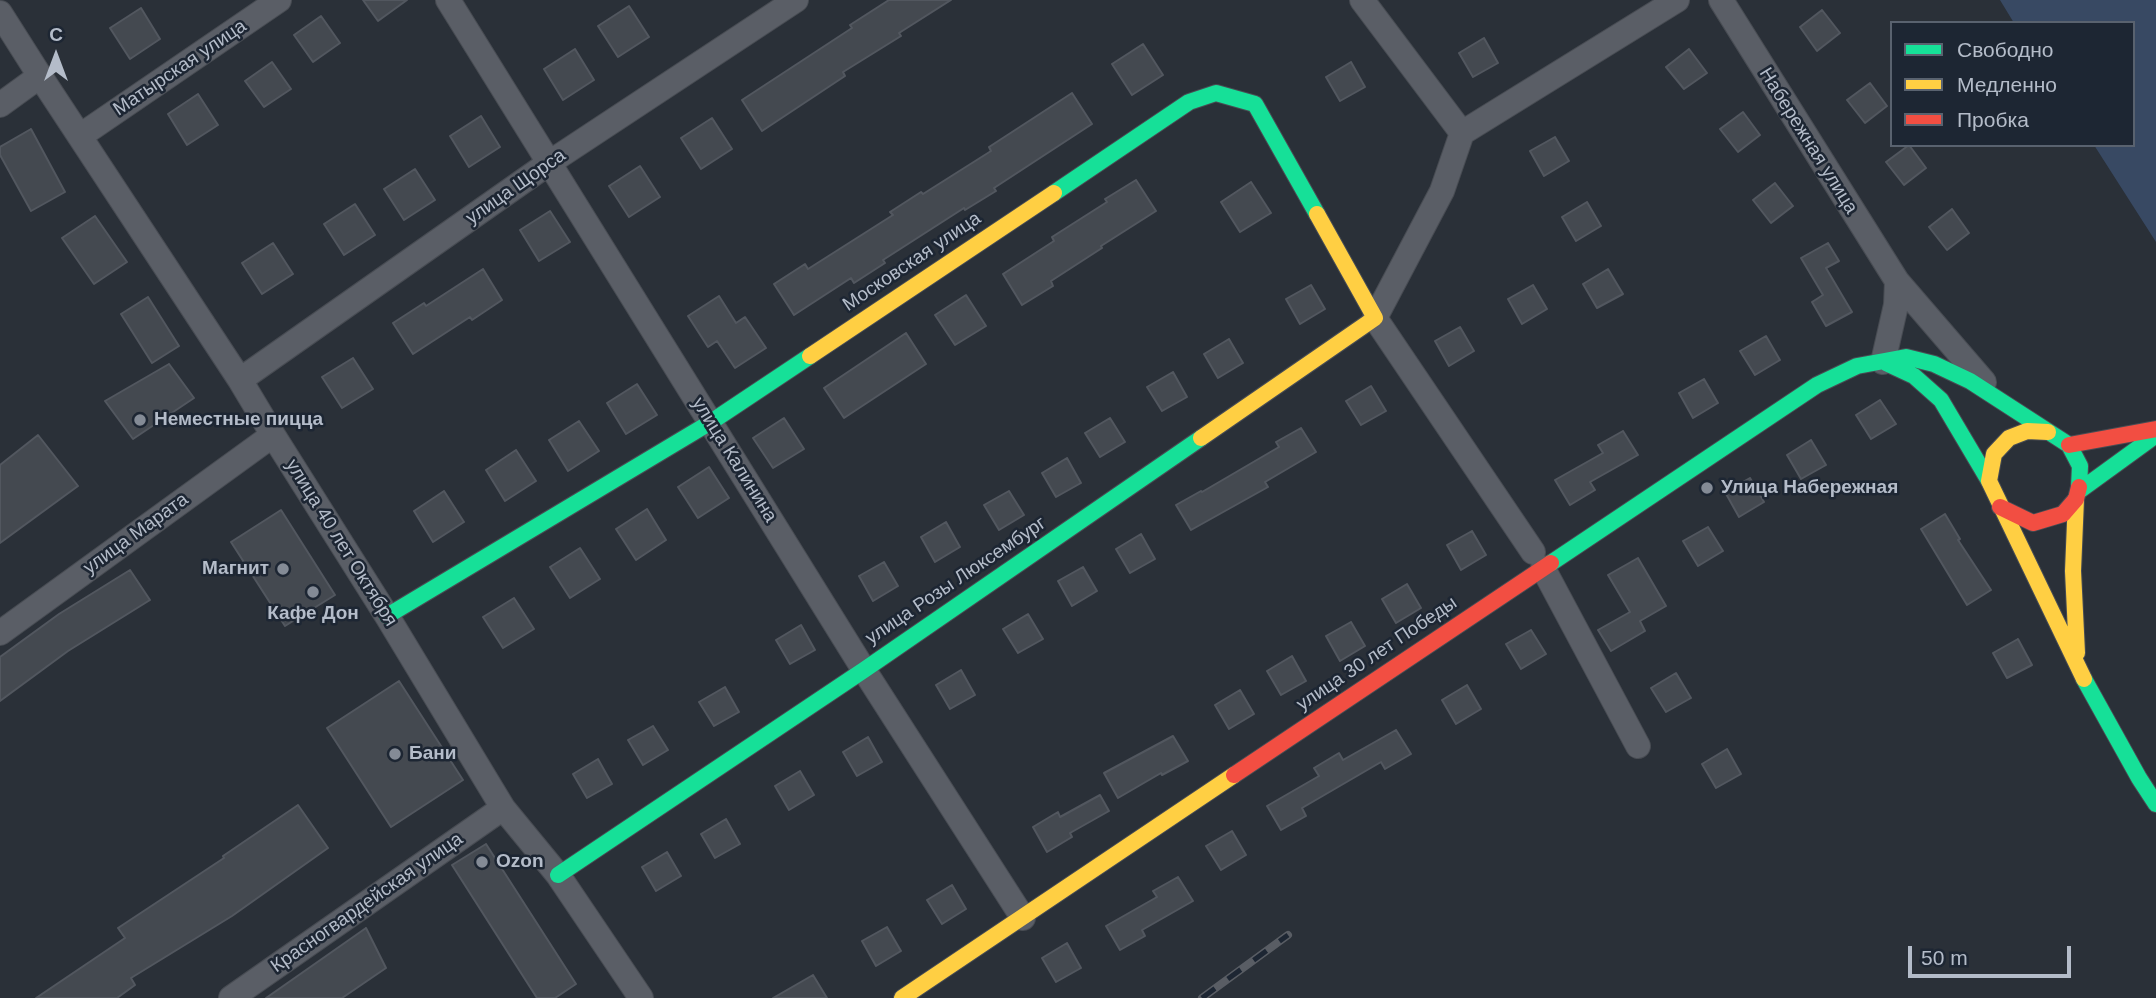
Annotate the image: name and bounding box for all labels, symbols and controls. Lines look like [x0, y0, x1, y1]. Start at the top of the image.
street label: Матырская улица [109, 15, 251, 121]
north arrow [21, 21, 91, 91]
legend [1890, 21, 2135, 147]
text: С [49, 24, 63, 45]
text: Свободно [1957, 38, 2054, 61]
street label: Набережная улица [1754, 64, 1862, 218]
text: Медленно [1957, 73, 2057, 96]
text: Пробка [1957, 108, 2029, 131]
street label: улица Щорса [462, 144, 570, 230]
street label: Московская улица [839, 207, 985, 317]
street label: улица Калинина [686, 393, 782, 527]
place label: Неместные пицца [154, 409, 323, 431]
marker: Неместные пицца [132, 412, 148, 428]
street label: улица 40 лет Октября [280, 455, 402, 631]
place label: Улица Набережная [1721, 477, 1898, 499]
marker: Улица Набережная [1699, 480, 1715, 496]
street label: улица Марата [79, 488, 193, 580]
street label: улица Розы Люксембург [861, 512, 1051, 650]
place label: Магнит [202, 558, 269, 580]
marker: Магнит [275, 561, 291, 577]
marker: Кафе Дон [305, 584, 321, 600]
street label: улица 30 лет Победы [1292, 592, 1462, 716]
place label: Кафе Дон [267, 603, 359, 625]
place label: Бани [409, 743, 456, 765]
marker: Бани [387, 746, 403, 762]
street label: Красногвардейская улица [267, 828, 467, 978]
place label: Ozon [496, 851, 543, 873]
marker: Ozon [474, 854, 490, 870]
scale bar [1911, 932, 2074, 976]
text: 50 m [1921, 946, 1968, 969]

